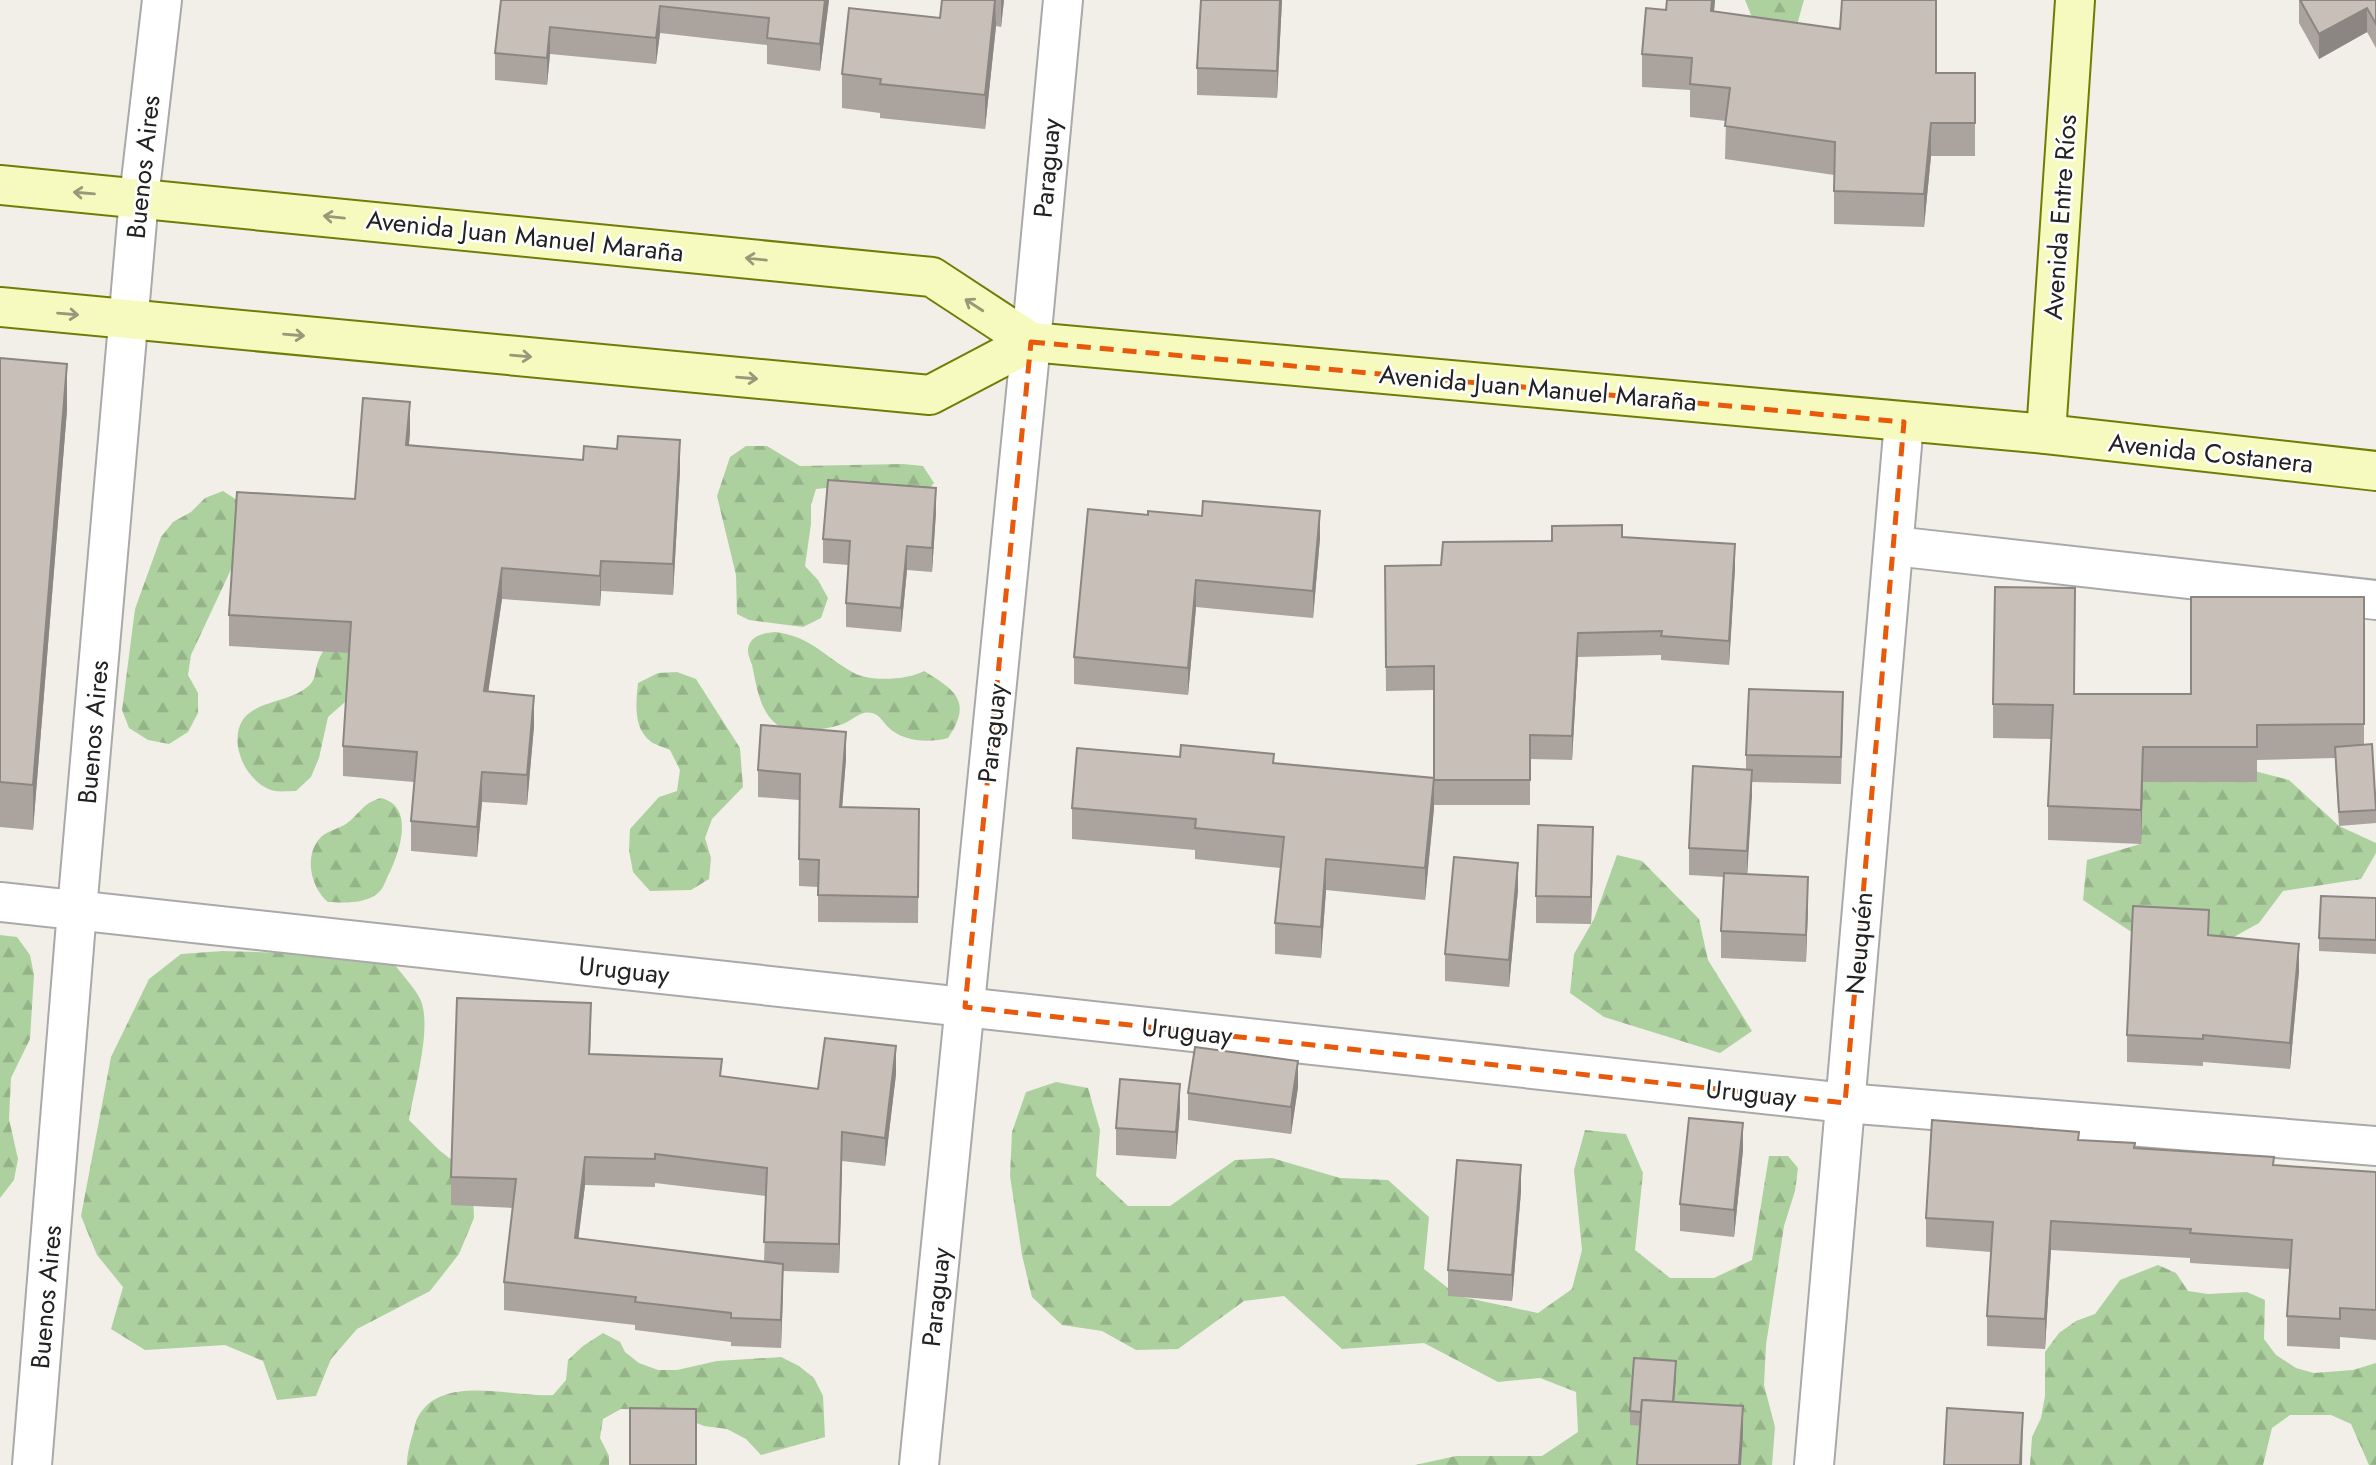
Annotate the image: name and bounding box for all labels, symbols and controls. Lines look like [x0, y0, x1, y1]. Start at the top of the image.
street label: Buenos Aires [117, 93, 169, 241]
street label: Avenida Entre Ríos [2034, 113, 2086, 321]
street label: Paraguay [1024, 116, 1070, 219]
one-way arrow [73, 186, 95, 199]
street label: Avenida Juan Manuel Maraña [364, 200, 686, 272]
one-way arrow [324, 211, 346, 224]
one-way arrow [745, 252, 768, 265]
one-way arrow [965, 297, 984, 312]
one-way arrow [56, 307, 79, 320]
one-way arrow [283, 329, 305, 342]
one-way arrow [509, 350, 532, 363]
street label: Avenida Juan Manuel Maraña [1378, 355, 1698, 421]
one-way arrow [736, 371, 758, 384]
street label: Avenida Costanera [2107, 423, 2315, 483]
street label: Buenos Aires [68, 659, 118, 805]
street label: Paraguay [968, 681, 1016, 785]
street label: Neuquén [1836, 890, 1882, 996]
street label: Uruguay [577, 946, 672, 994]
street label: Uruguay [1140, 1007, 1235, 1055]
street label: Uruguay [1704, 1069, 1799, 1117]
street label: Buenos Aires [21, 1224, 71, 1370]
street label: Paraguay [912, 1245, 960, 1349]

